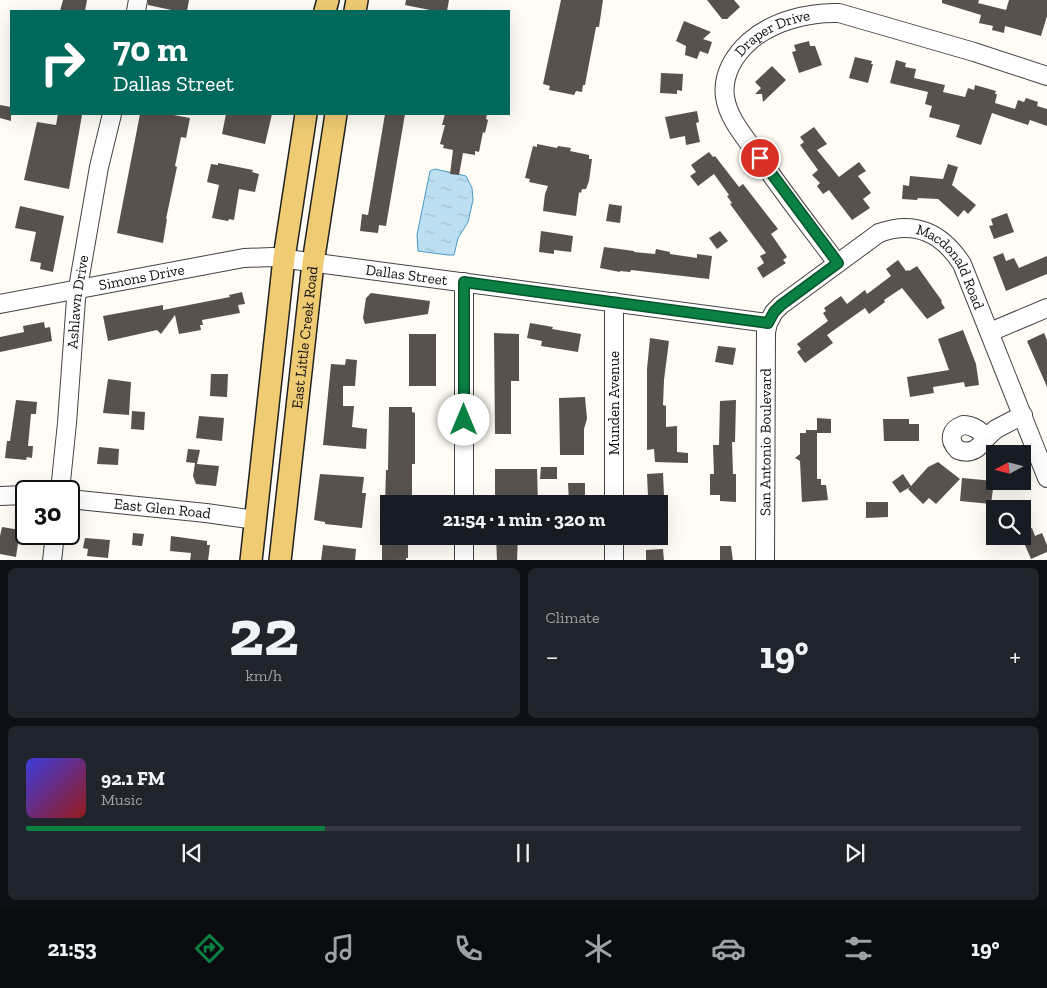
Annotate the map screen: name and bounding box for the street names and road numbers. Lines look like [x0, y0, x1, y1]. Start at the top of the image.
street label: Draper Drive [731, 6, 812, 60]
street label: Macdonald Road [914, 220, 988, 313]
street label: Ashlawn Drive [63, 254, 93, 349]
street label: Simons Drive [97, 260, 186, 294]
street label: Dallas Street [364, 261, 449, 289]
street label: East Little Creek Road [288, 264, 322, 410]
street label: Munden Avenue [605, 351, 623, 455]
street label: San Antonio Boulevard [756, 367, 775, 516]
street label: East Glen Road [113, 495, 213, 523]

